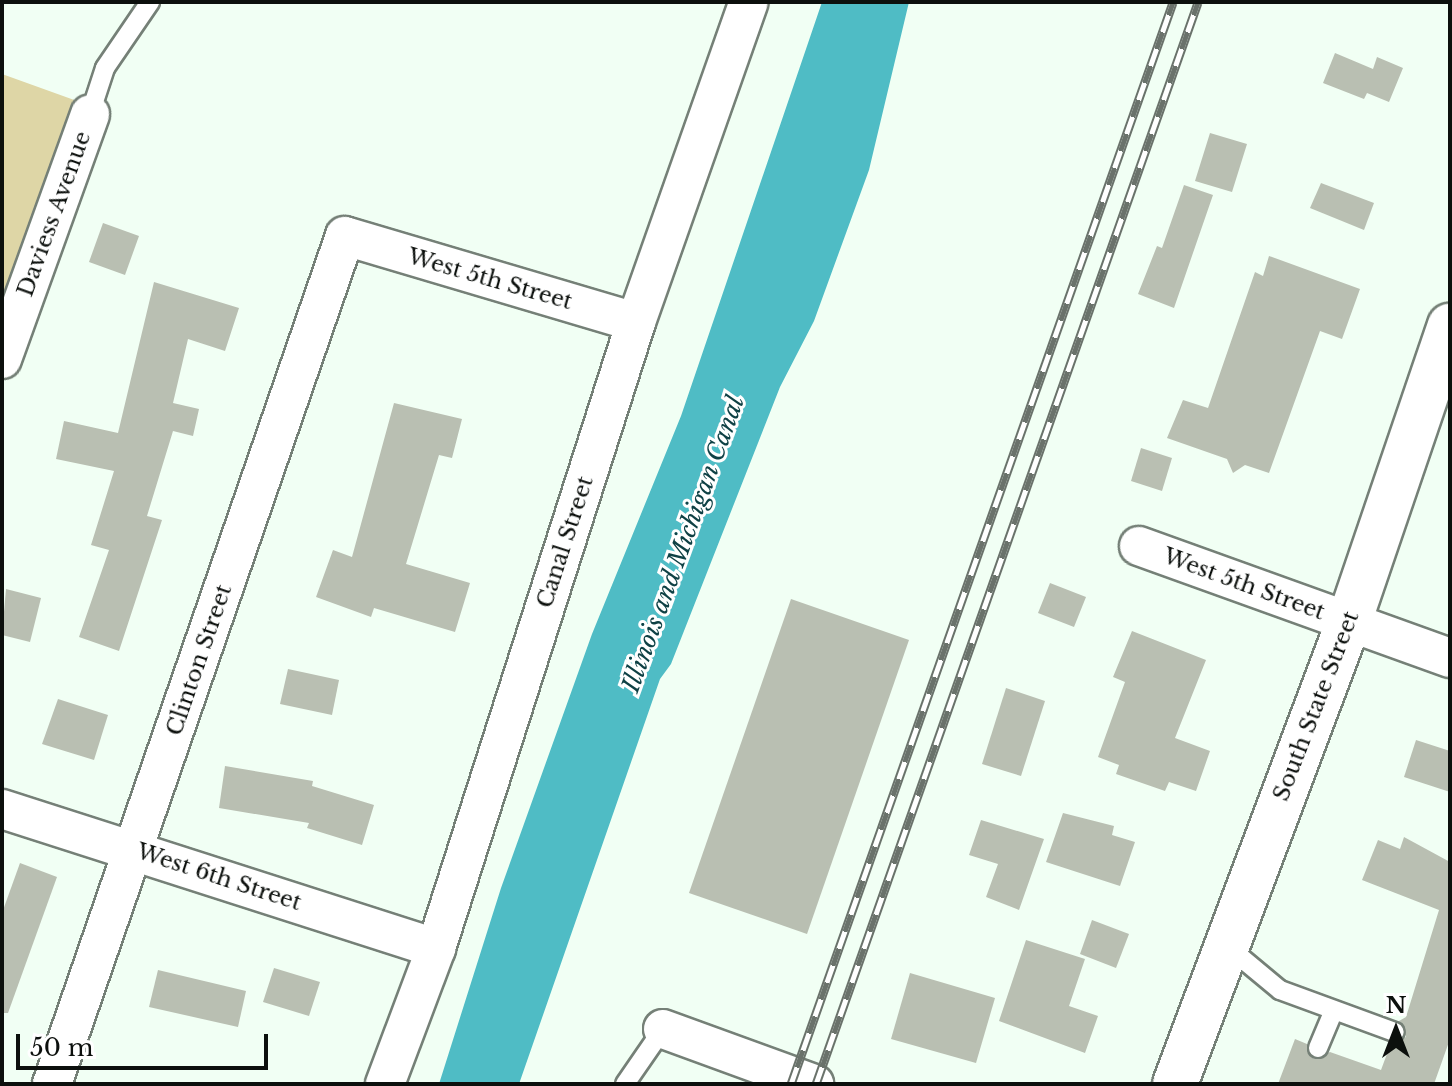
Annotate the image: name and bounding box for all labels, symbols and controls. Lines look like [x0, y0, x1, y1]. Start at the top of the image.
street label: Daviess Avenue [12, 127, 96, 301]
street label: West 5th Street [405, 243, 575, 315]
water label: Illinois and Michigan Canal [616, 391, 750, 697]
street label: Canal Street [531, 473, 599, 611]
street label: West 5th Street [1160, 543, 1328, 625]
street label: Clinton Street [161, 581, 237, 739]
street label: South State Street [1268, 607, 1364, 805]
street label: West 6th Street [133, 838, 305, 916]
north arrow [1356, 990, 1436, 1070]
text: N [1386, 992, 1406, 1019]
scale bar [20, 1018, 272, 1068]
text: 50 m [30, 1033, 93, 1062]

